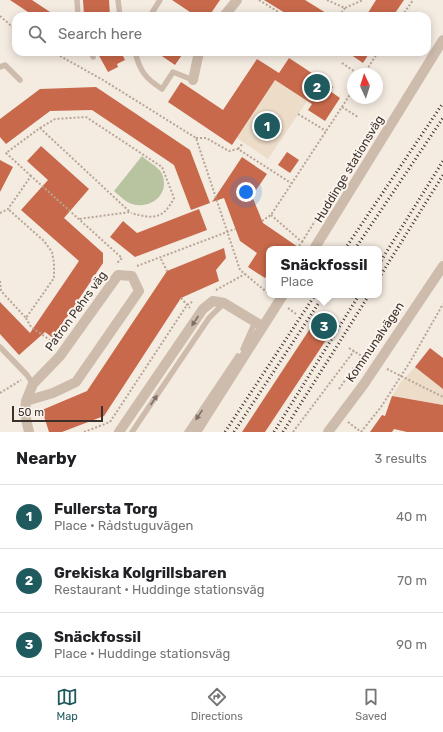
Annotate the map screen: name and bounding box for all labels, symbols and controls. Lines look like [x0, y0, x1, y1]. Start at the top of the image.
search box [12, 12, 431, 56]
icon: search [26, 23, 48, 45]
text: Search here [58, 25, 142, 43]
north arrow [347, 68, 383, 104]
pin: 2 [304, 72, 330, 102]
pin: 1 [254, 111, 280, 141]
street label: Huddinge stationsväg [312, 113, 386, 225]
your location [236, 182, 256, 202]
popup [266, 246, 382, 298]
text: Snäckfossil [281, 256, 367, 274]
street label: Patron Pehrs väg [42, 268, 110, 354]
text: Place [281, 274, 314, 289]
street label: Kommunalvägen [343, 299, 407, 385]
pin: 3 [311, 311, 337, 341]
one-way arrow [191, 316, 199, 326]
one-way arrow [150, 394, 158, 405]
scale bar [12, 404, 103, 423]
text: 50 m [18, 406, 44, 419]
one-way arrow [195, 410, 203, 420]
text: Nearby [16, 448, 77, 468]
text: 3 results [375, 451, 427, 466]
text: Fullersta Torg [54, 500, 158, 518]
text: 1 [26, 509, 32, 524]
text: 40 m [396, 509, 427, 524]
text: Place · Rådstuguvägen [54, 518, 193, 533]
text: Grekiska Kolgrillsbaren [54, 564, 227, 582]
text: 2 [25, 573, 33, 588]
text: 70 m [397, 573, 427, 588]
text: Restaurant · Huddinge stationsväg [54, 582, 264, 597]
text: Snäckfossil [54, 628, 141, 646]
text: 3 [25, 637, 33, 652]
text: 90 m [396, 637, 427, 652]
text: Place · Huddinge stationsväg [54, 646, 230, 661]
tab: Map [56, 686, 78, 723]
tab: Directions [191, 686, 243, 723]
tab: Saved [355, 686, 387, 723]

